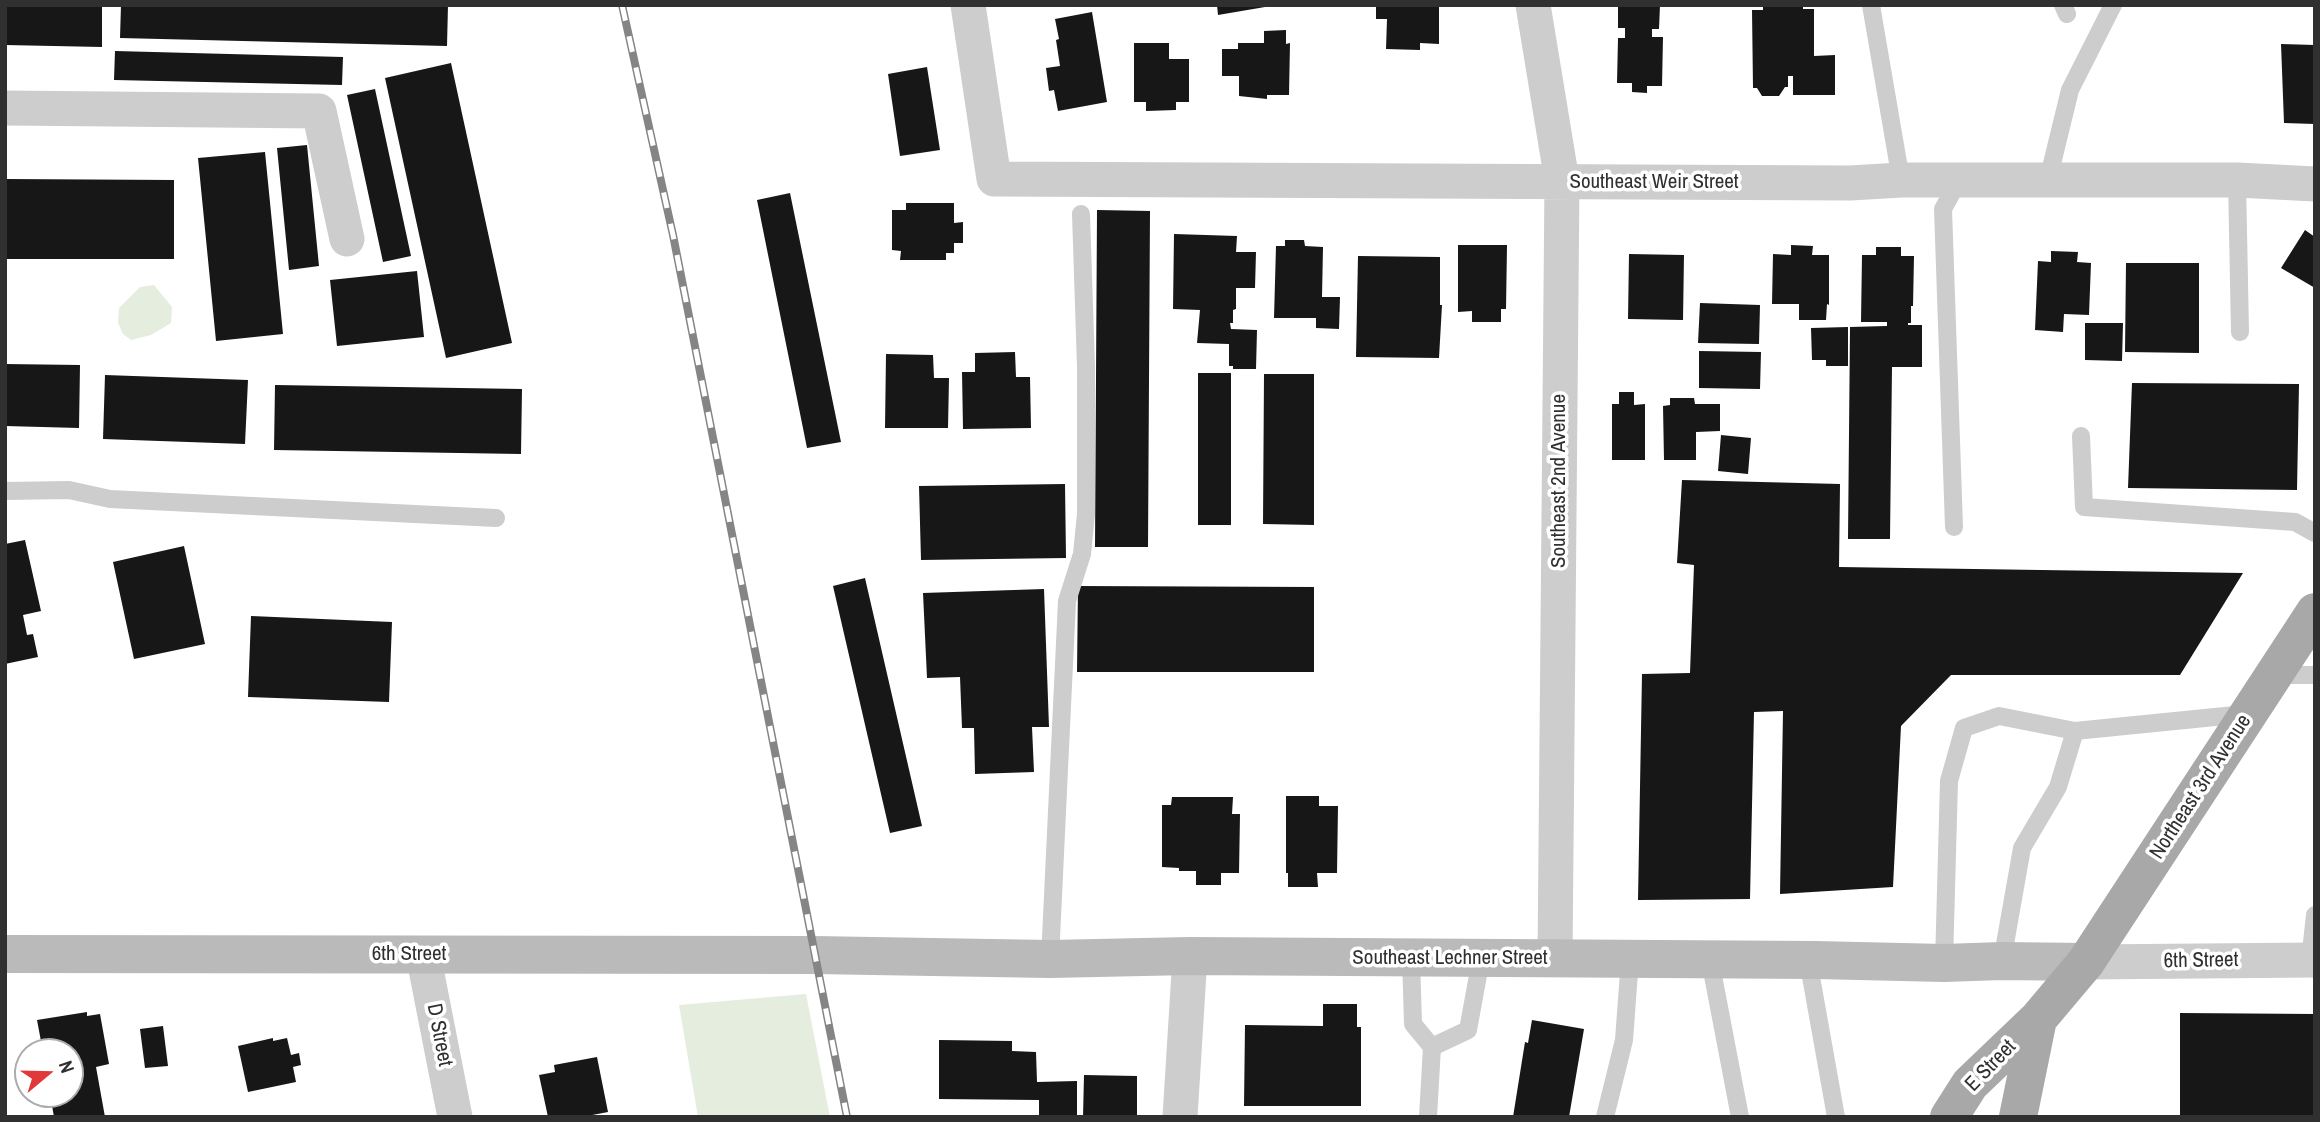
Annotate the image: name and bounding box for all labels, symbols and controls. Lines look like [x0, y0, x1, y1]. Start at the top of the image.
street label: Southeast Weir Street [1569, 169, 1739, 195]
street label: Southeast 2nd Avenue [1546, 394, 1572, 568]
street label: Northeast 3rd Avenue [2145, 710, 2257, 864]
street label: 6th Street [372, 941, 446, 967]
street label: Southeast Lechner Street [1352, 945, 1548, 971]
street label: 6th Street [2163, 948, 2239, 974]
street label: D Street [421, 1002, 457, 1068]
street label: E Street [1960, 1035, 2022, 1097]
north arrow [14, 1038, 84, 1108]
text: N [53, 1057, 81, 1076]

